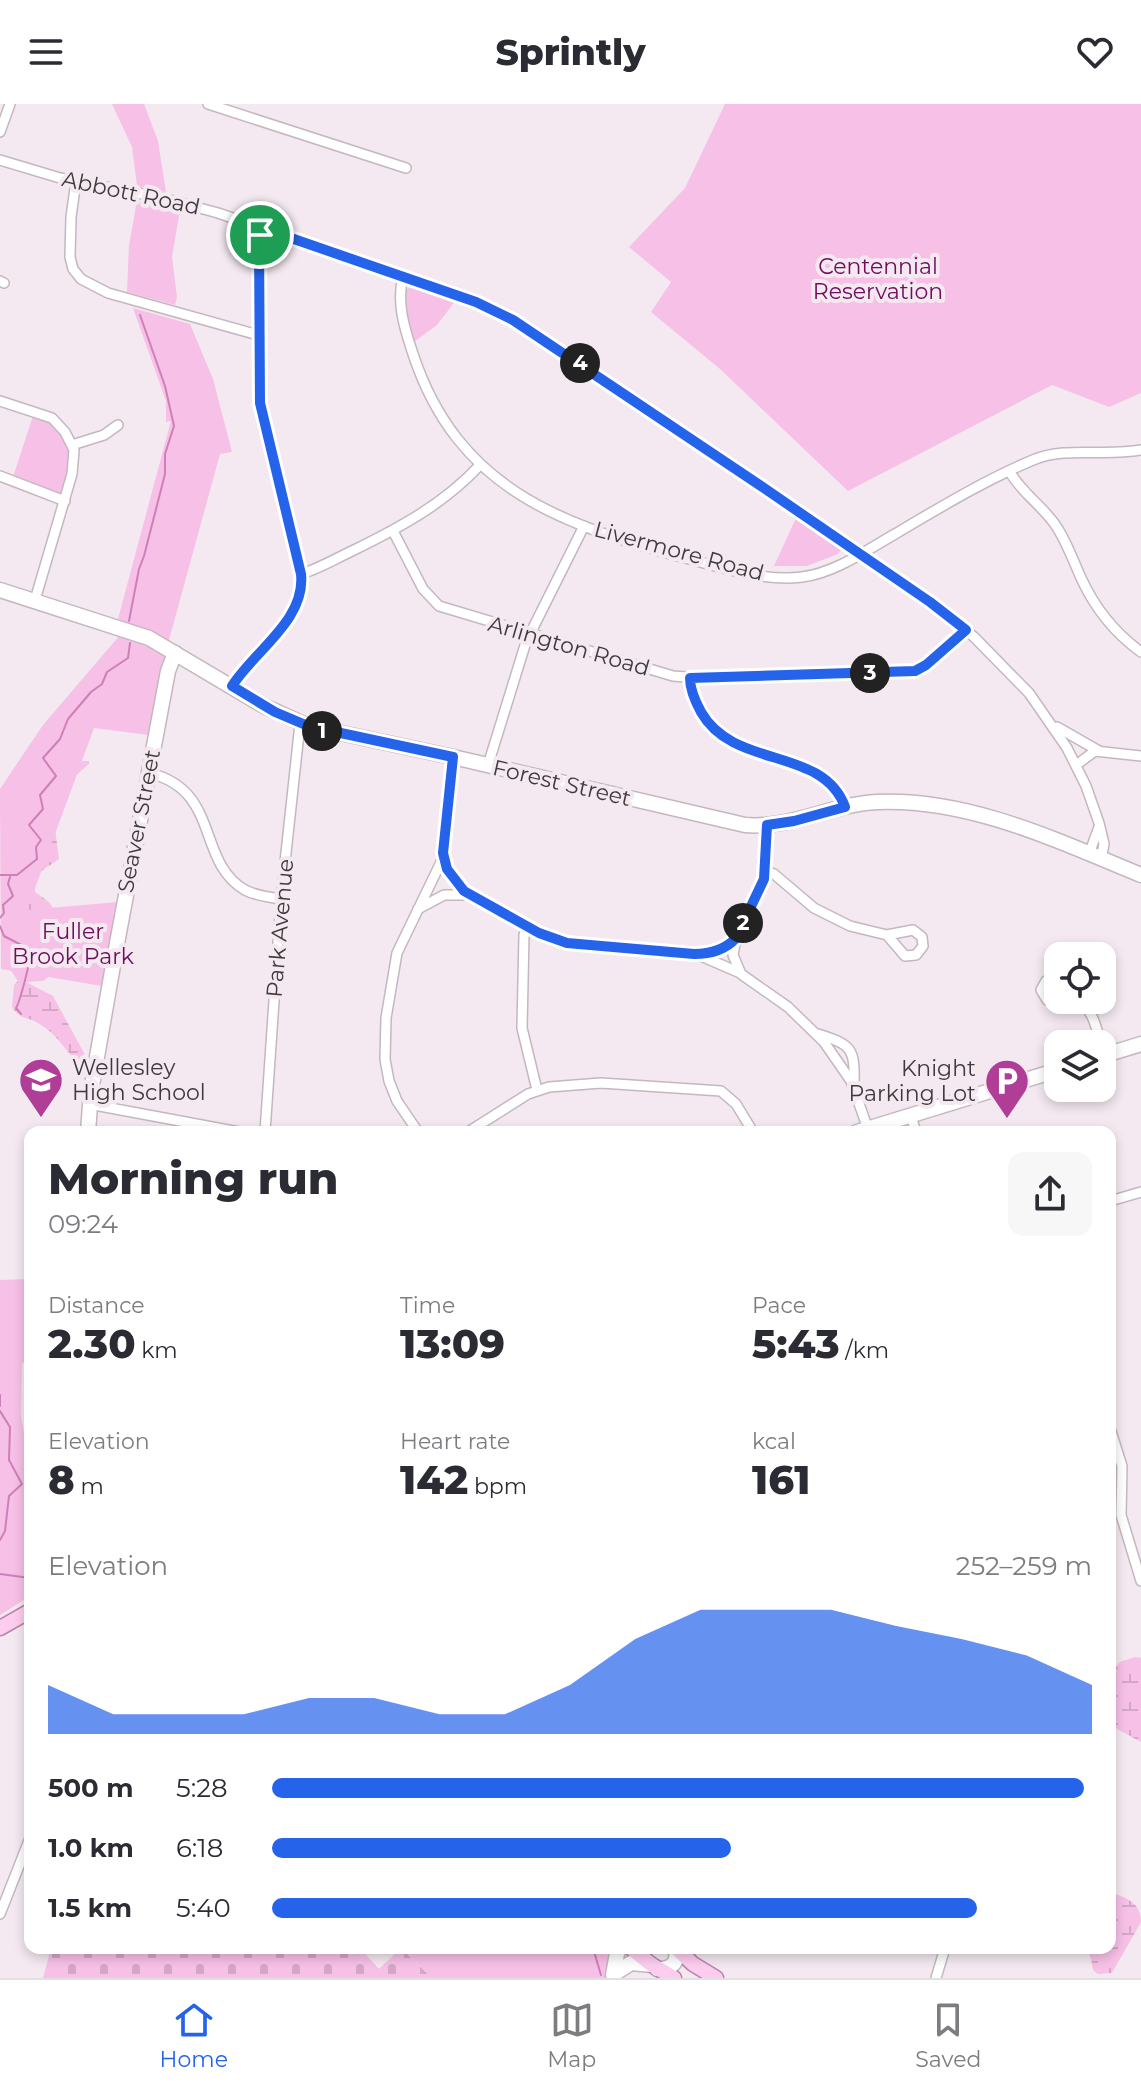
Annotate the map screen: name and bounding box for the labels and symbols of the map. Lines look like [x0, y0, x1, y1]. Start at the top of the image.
street label: Abbott Road [60, 165, 202, 221]
pin [226, 201, 294, 269]
park label: Centennial Reservation [813, 253, 943, 305]
pin: 4 [560, 343, 600, 383]
street label: Livermore Road [591, 515, 767, 587]
street label: Arlington Road [485, 610, 653, 682]
pin: 3 [850, 653, 890, 693]
pin: 1 [302, 711, 342, 751]
street label: Seaver Street [112, 747, 166, 895]
street label: Forest Street [490, 754, 634, 812]
street label: Park Avenue [260, 858, 300, 998]
pin: 2 [723, 903, 763, 943]
park label: Fuller Brook Park [12, 918, 135, 970]
place label: Wellesley High School [72, 1054, 206, 1106]
place label: Knight Parking Lot [849, 1055, 976, 1107]
school or university icon: Wellesley High School [17, 1056, 65, 1119]
parking icon: Knight Parking Lot [983, 1057, 1031, 1120]

